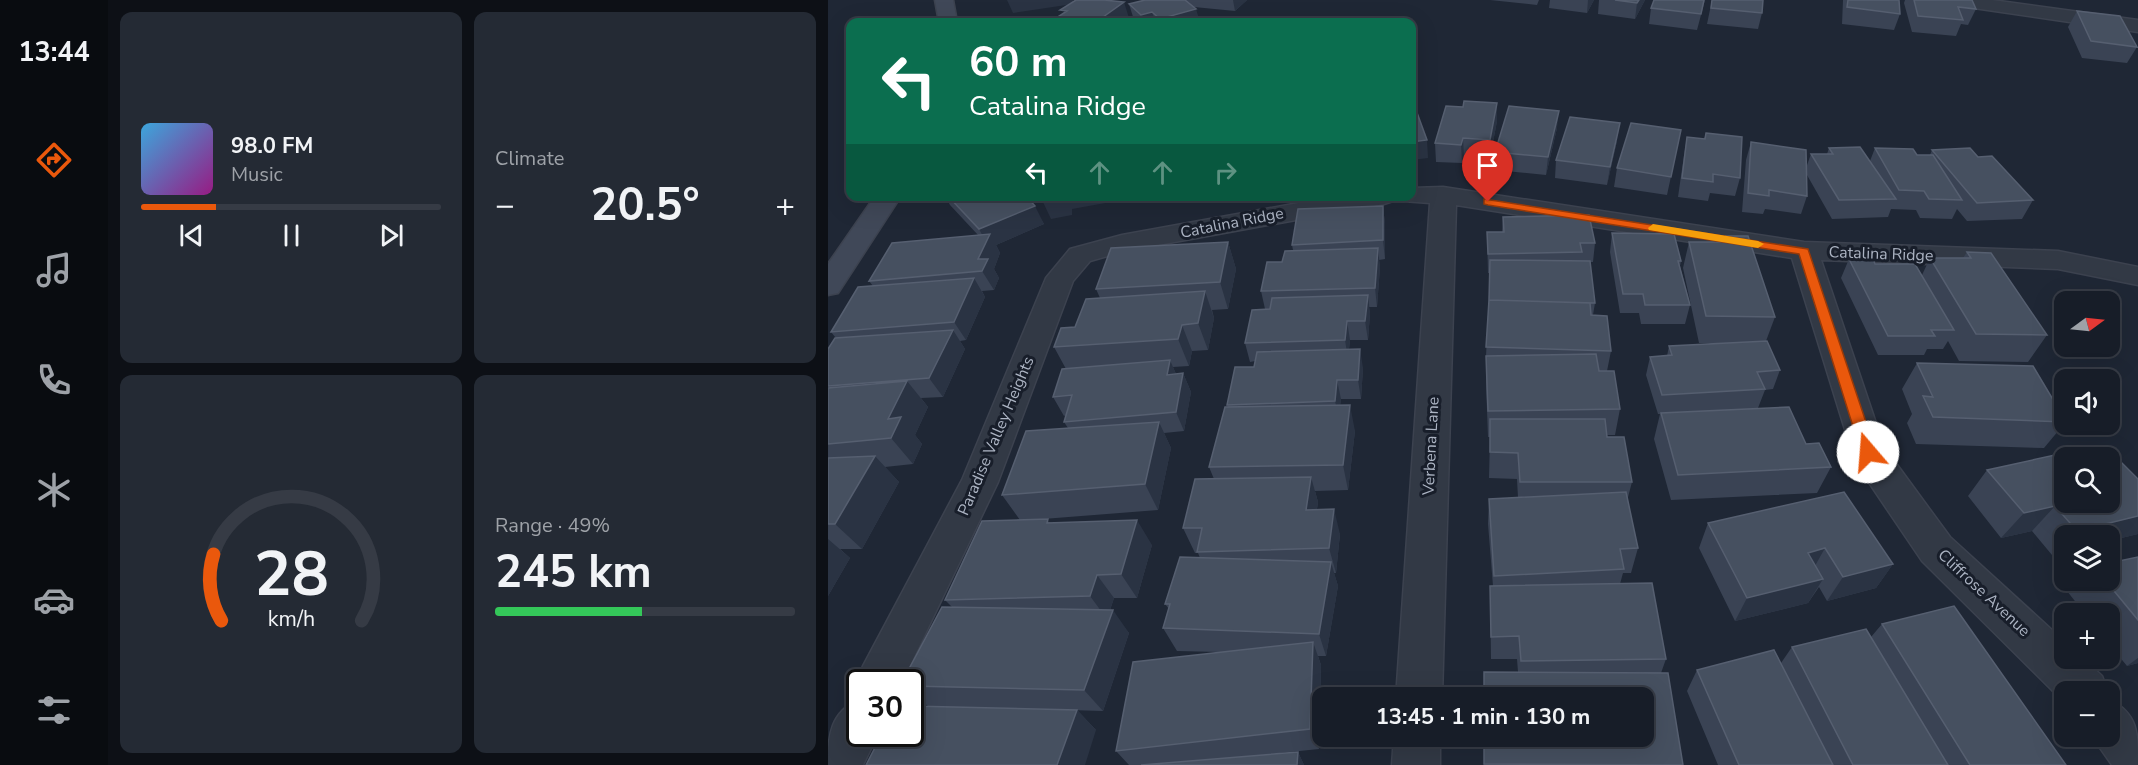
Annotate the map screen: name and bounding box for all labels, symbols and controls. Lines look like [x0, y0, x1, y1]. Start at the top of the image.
text: 13:44 [18, 34, 90, 71]
text: 60 m [969, 34, 1068, 91]
icon: left [870, 42, 948, 120]
text: Catalina Ridge [969, 88, 1146, 125]
text: 98.0 FM [231, 131, 313, 161]
icon: directions [33, 139, 75, 181]
pin [1462, 140, 1513, 202]
text: Climate [495, 145, 564, 172]
icon: arrive [1471, 149, 1504, 182]
icon: left [1020, 156, 1053, 189]
icon: ahead [1083, 156, 1116, 189]
icon: ahead [1146, 156, 1179, 189]
icon: right [1209, 156, 1242, 189]
text: Music [231, 161, 283, 188]
text: 20.5° [590, 175, 700, 236]
text: − [495, 183, 515, 228]
text: + [775, 183, 795, 228]
street label: Catalina Ridge [1178, 202, 1286, 244]
icon: previous [175, 219, 208, 252]
icon: pause [275, 219, 308, 252]
icon: next [375, 219, 408, 252]
street label: Catalina Ridge [1828, 241, 1934, 267]
icon: music [33, 249, 75, 291]
north arrow [2054, 291, 2120, 357]
map controls [2054, 291, 2120, 747]
street label: Paradise Valley Heights [953, 353, 1039, 519]
icon: phone [33, 359, 75, 401]
button: sound [2054, 369, 2120, 435]
street label: Verbena Lane [1417, 396, 1445, 497]
position arrow [1836, 420, 1900, 484]
button: search [2054, 447, 2120, 513]
icon: climate [33, 469, 75, 511]
text: Range · 49% [495, 512, 610, 539]
button: layers [2054, 525, 2120, 591]
text: 28 [254, 532, 328, 617]
text: 245 km [495, 542, 652, 603]
street label: Cliffrose Avenue [1933, 544, 2035, 642]
icon: car [33, 579, 75, 621]
button: + [2054, 603, 2120, 669]
text: km/h [267, 604, 315, 634]
speed limit sign: 30 [846, 669, 924, 747]
button: − [2054, 681, 2120, 747]
icon: filters [33, 689, 75, 731]
text: 13:45 · 1 min · 130 m [1376, 702, 1590, 732]

